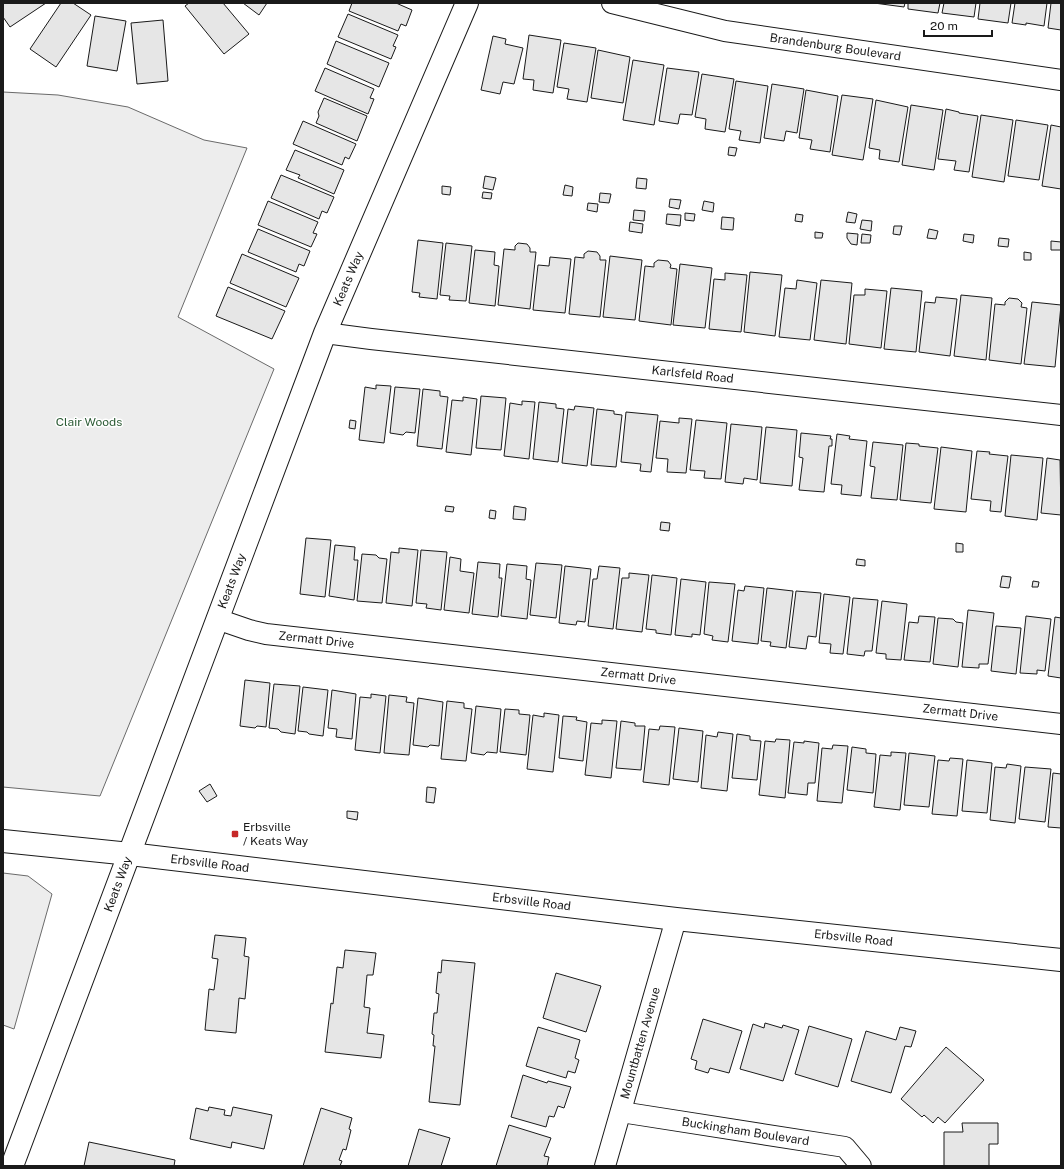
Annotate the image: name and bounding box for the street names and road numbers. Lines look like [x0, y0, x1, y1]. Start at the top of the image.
street label: Brandenburg Boulevard [769, 31, 902, 64]
street label: Keats Way [330, 249, 367, 308]
street label: Karlsfeld Road [651, 363, 734, 386]
street label: Keats Way [215, 551, 249, 611]
street label: Zermatt Drive [278, 628, 355, 651]
street label: Zermatt Drive [600, 665, 677, 687]
street label: Zermatt Drive [922, 701, 999, 724]
street label: Erbsville Road [170, 852, 250, 875]
street label: Keats Way [101, 854, 135, 914]
street label: Erbsville Road [491, 890, 572, 913]
street label: Erbsville Road [813, 927, 894, 949]
street label: Mountbatten Avenue [618, 985, 663, 1101]
street label: Buckingham Boulevard [681, 1115, 810, 1148]

